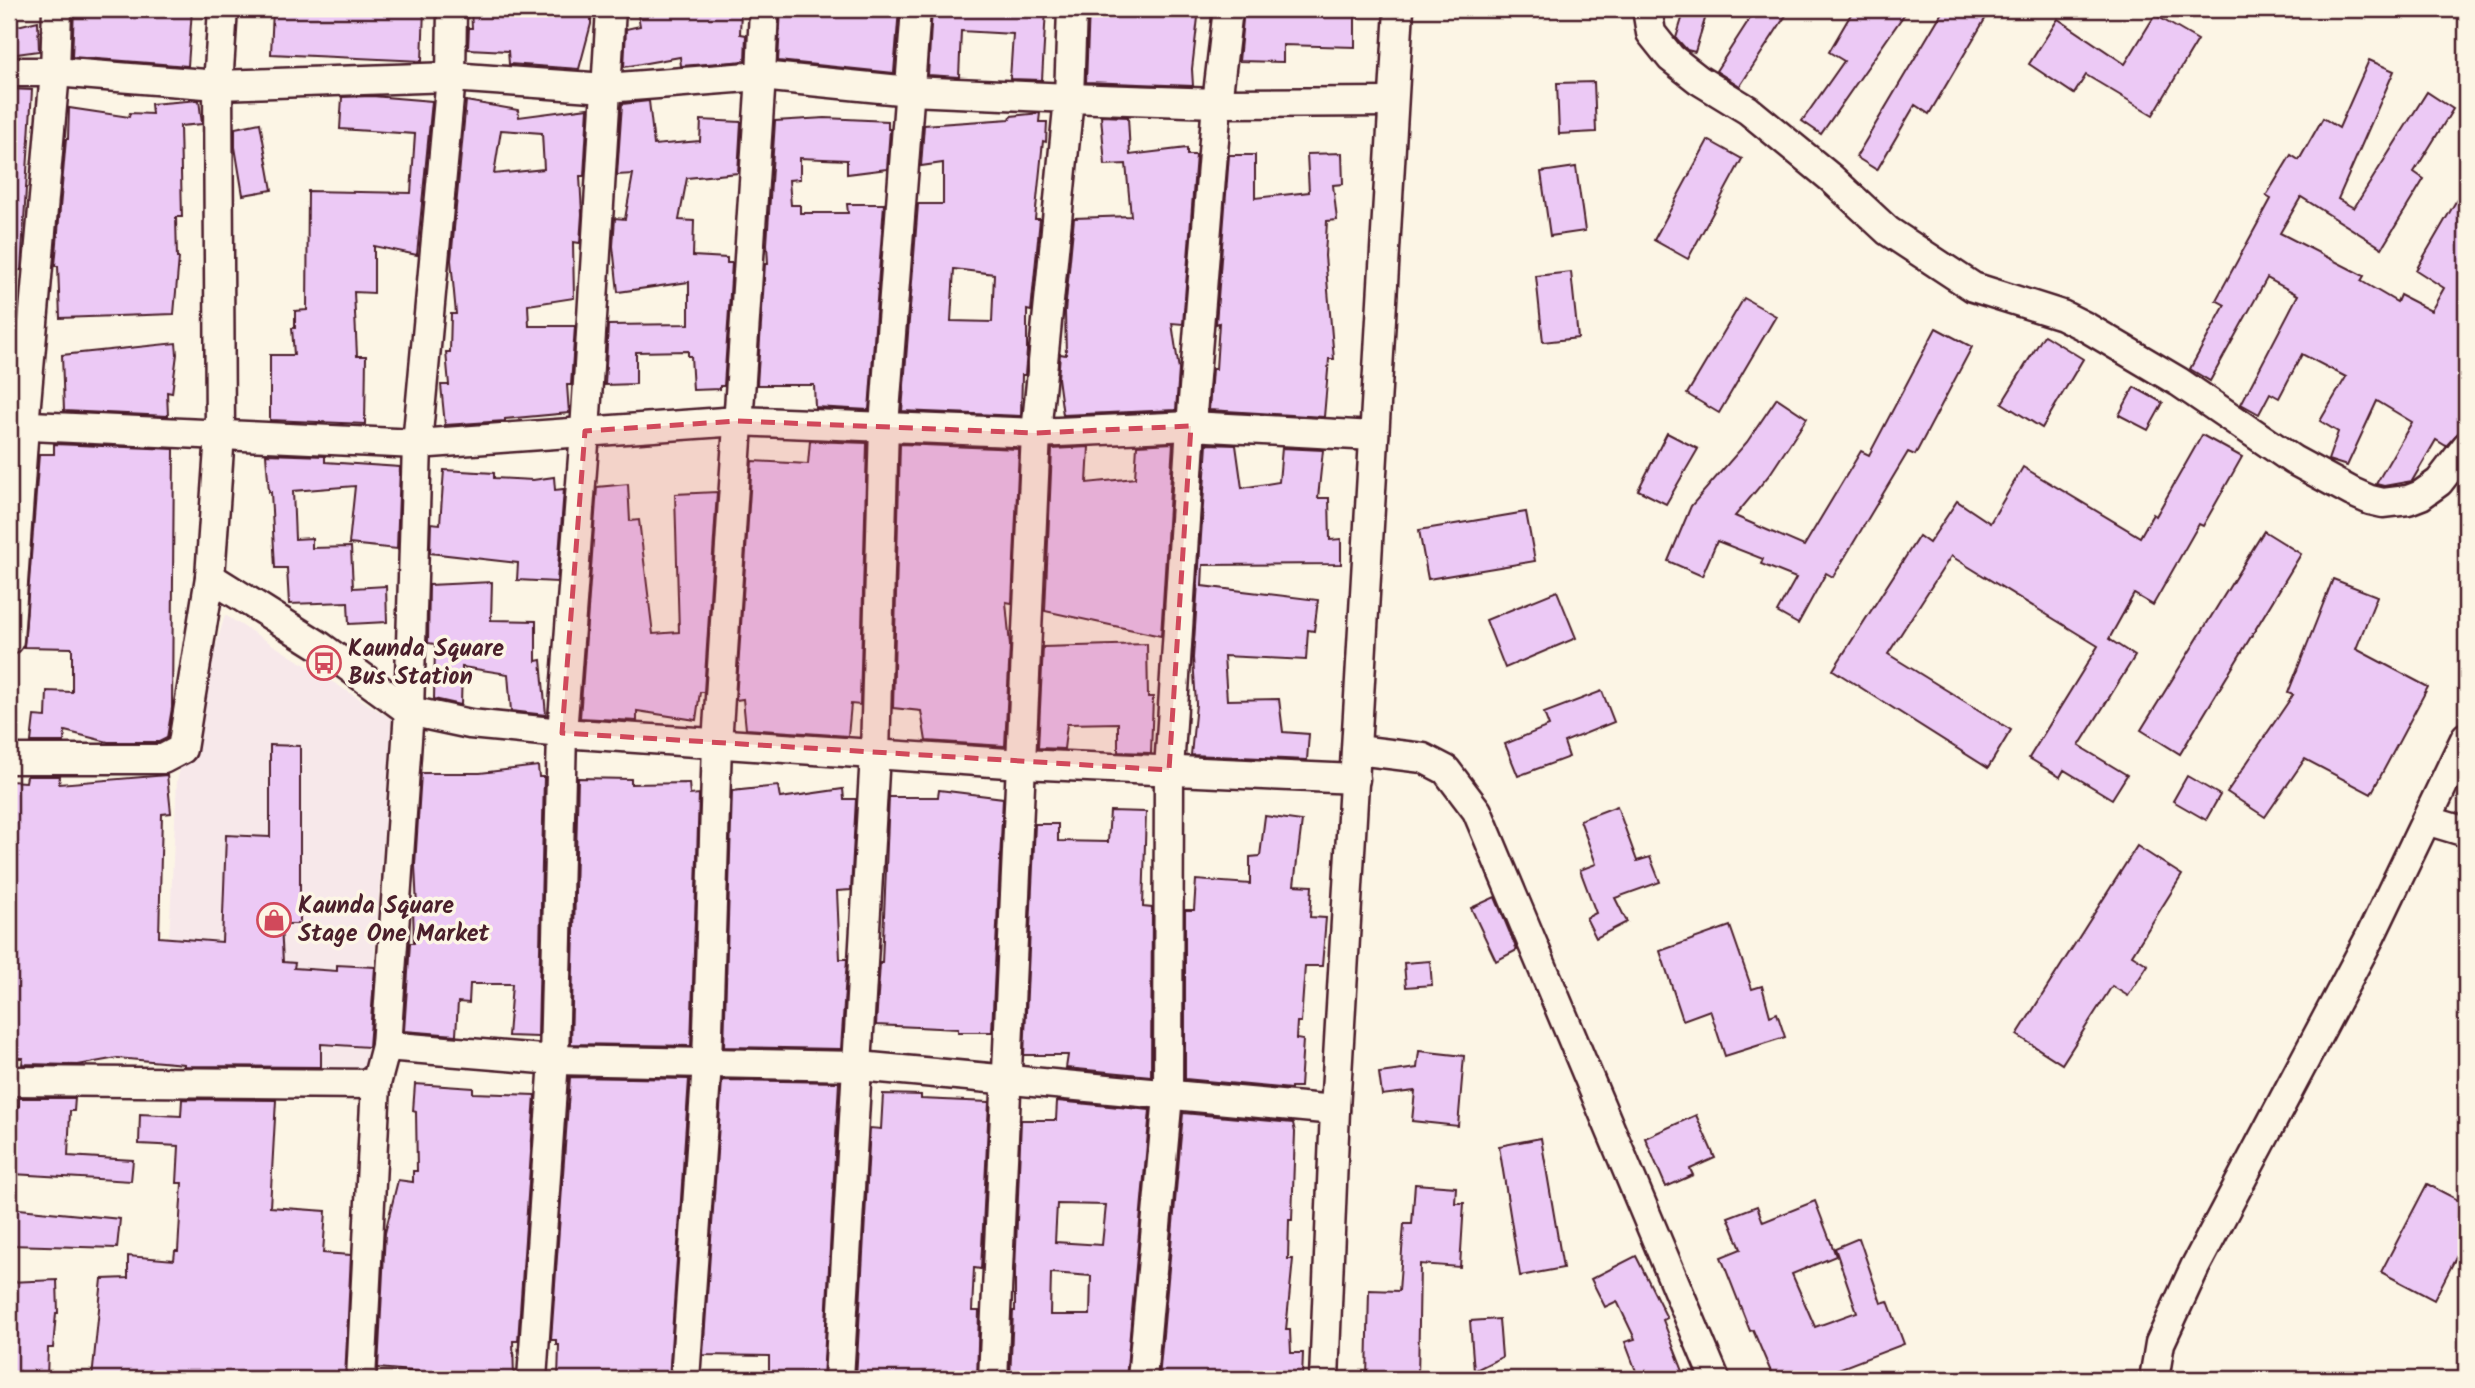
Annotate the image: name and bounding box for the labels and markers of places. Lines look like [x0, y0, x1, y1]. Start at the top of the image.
place label: Kaunda Square Bus Station [348, 630, 504, 697]
bus stop icon: Kaunda Square Bus Station [305, 644, 343, 682]
place label: Kaunda Square Stage One Market [298, 887, 491, 954]
shop icon: Kaunda Square Stage One Market [255, 901, 293, 939]

